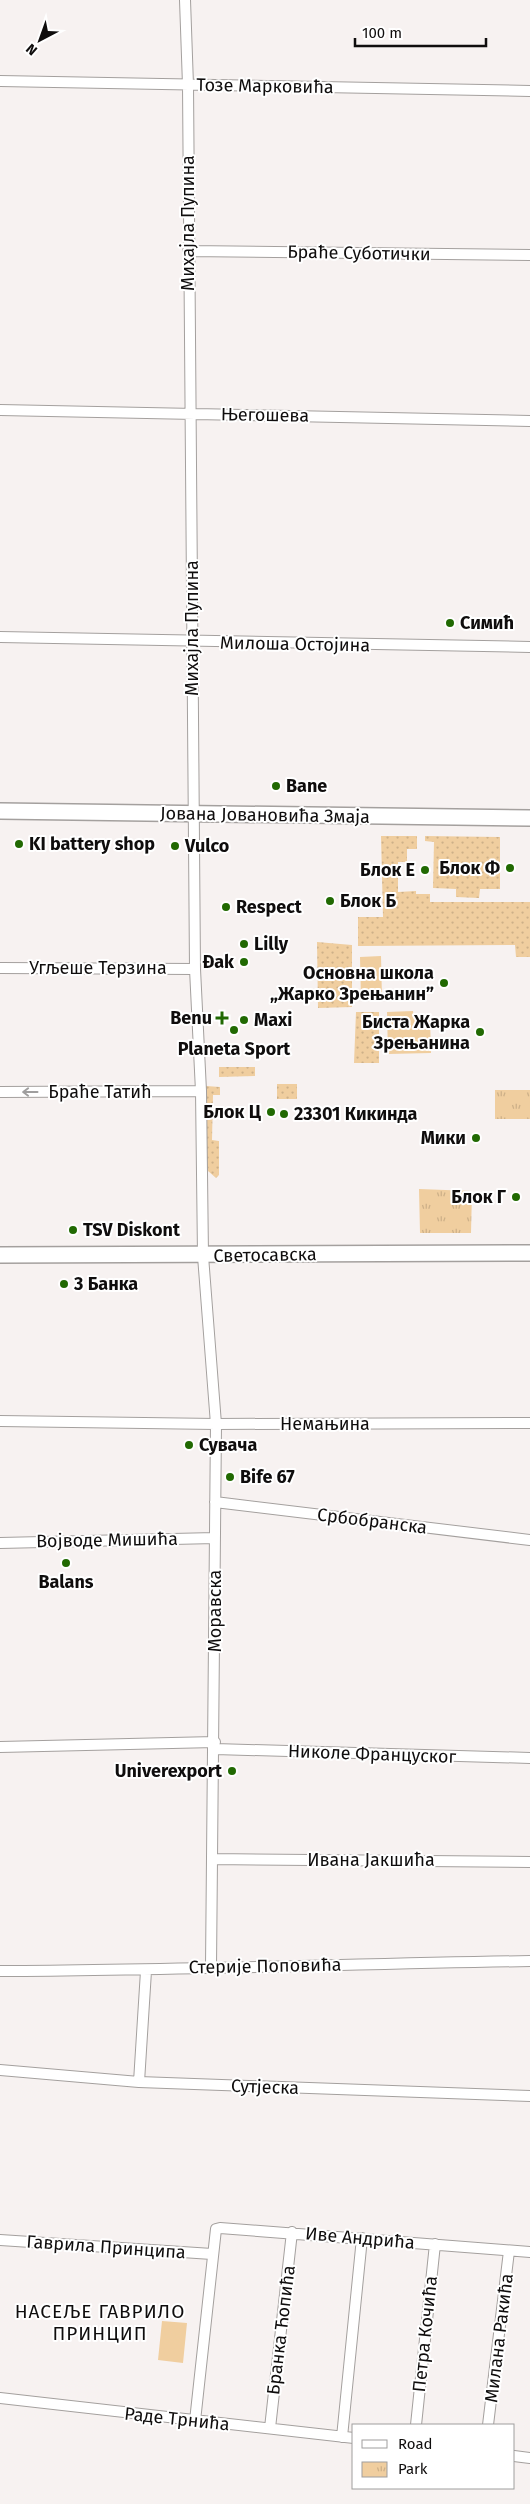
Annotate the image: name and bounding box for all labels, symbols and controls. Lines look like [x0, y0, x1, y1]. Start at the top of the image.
north arrow [15, 15, 65, 65]
scale bar [355, 15, 486, 47]
text: 100 m [362, 24, 402, 42]
text: N [23, 40, 41, 59]
street label: Тозе Марковића [196, 74, 334, 98]
street label: Михајла Пупина [177, 155, 199, 291]
street label: Браће Суботички [287, 241, 431, 265]
street label: Његошева [221, 403, 309, 427]
street label: Михајла Пупина [181, 560, 203, 696]
place label: Симић [460, 612, 514, 634]
marker: Симић [444, 617, 456, 629]
street label: Милоша Остојина [220, 632, 370, 656]
place label: Bane [286, 775, 327, 797]
marker: Bane [270, 780, 282, 792]
street label: Јована Јовановића Змаја [160, 802, 370, 828]
place label: KI battery shop [29, 833, 155, 855]
place label: Vulco [184, 835, 229, 857]
marker: KI battery shop [13, 838, 25, 850]
marker: Vulco [169, 840, 181, 852]
place label: Блок Ф [439, 857, 500, 879]
place label: Блок Е [360, 859, 415, 881]
marker: Блок Ф [504, 862, 516, 874]
marker: Блок Е [419, 864, 431, 876]
place label: Блок Б [340, 890, 396, 912]
marker: Блок Б [324, 895, 336, 907]
place label: Respect [236, 896, 303, 918]
marker: Respect [220, 901, 232, 913]
place label: Lilly [254, 933, 289, 955]
marker: Lilly [238, 938, 250, 950]
place label: Đak [202, 951, 235, 973]
marker: Đak [238, 956, 250, 968]
street label: Угљеше Терзина [29, 957, 167, 979]
place label: Основна школа „Жарко Зрењанин” [270, 962, 434, 1005]
marker: Основна школа „Жарко Зрењанин” [438, 977, 450, 989]
place label: Benu [170, 1007, 212, 1029]
place label: Maxi [254, 1009, 292, 1031]
place label: Биста Жарка Зрењанина [362, 1011, 470, 1054]
marker: Benu [216, 1012, 228, 1024]
marker: Maxi [238, 1014, 250, 1026]
marker: Planeta Sport [228, 1024, 240, 1036]
marker: Биста Жарка Зрењанина [474, 1026, 486, 1038]
place label: Planeta Sport [178, 1038, 291, 1060]
street label: Браће Татић [48, 1081, 152, 1103]
one-way arrow [22, 1087, 38, 1097]
place label: Блок Ц [203, 1101, 262, 1123]
place label: 23301 Кикинда [294, 1103, 418, 1125]
marker: Блок Ц [265, 1106, 277, 1118]
marker: 23301 Кикинда [278, 1108, 290, 1120]
place label: Мики [421, 1127, 466, 1149]
marker: Мики [470, 1132, 482, 1144]
place label: Блок Г [451, 1186, 507, 1208]
marker: Блок Г [510, 1191, 522, 1203]
place label: TSV Diskont [83, 1219, 181, 1241]
marker: TSV Diskont [67, 1224, 79, 1236]
street label: Светосавска [213, 1243, 317, 1267]
place label: 3 Банка [73, 1273, 138, 1295]
marker: 3 Банка [58, 1278, 70, 1290]
street label: Немањина [280, 1413, 370, 1435]
place label: Сувача [199, 1434, 257, 1456]
marker: Сувача [183, 1439, 195, 1451]
place label: Bife 67 [240, 1466, 295, 1488]
marker: Bife 67 [224, 1471, 236, 1483]
street label: Србобранска [316, 1503, 428, 1539]
street label: Војводе Мишића [36, 1528, 178, 1552]
marker: Balans [60, 1557, 72, 1569]
street label: Моравска [204, 1570, 226, 1652]
place label: Balans [39, 1571, 94, 1593]
street label: Николе Француског [287, 1740, 457, 1768]
place label: Univerexport [115, 1760, 223, 1782]
marker: Univerexport [226, 1765, 238, 1777]
street label: Ивана Јакшића [307, 1849, 435, 1871]
street label: Стерије Поповића [188, 1954, 342, 1978]
street label: Сутјеска [231, 2075, 299, 2099]
street label: Иве Андрића [304, 2222, 416, 2254]
street label: Гаврила Принципа [26, 2230, 186, 2264]
street label: Бранка Ћопића [262, 2264, 300, 2396]
street label: Милана Ракића [480, 2272, 518, 2404]
street label: Петра Кочића [408, 2275, 442, 2393]
district label: НАСЕЉЕ ГАВРИЛО ПРИНЦИП [15, 2300, 185, 2345]
street label: Раде Трнића [123, 2403, 231, 2435]
legend [352, 2424, 515, 2489]
text: Road [398, 2435, 433, 2453]
text: Park [398, 2460, 428, 2478]

